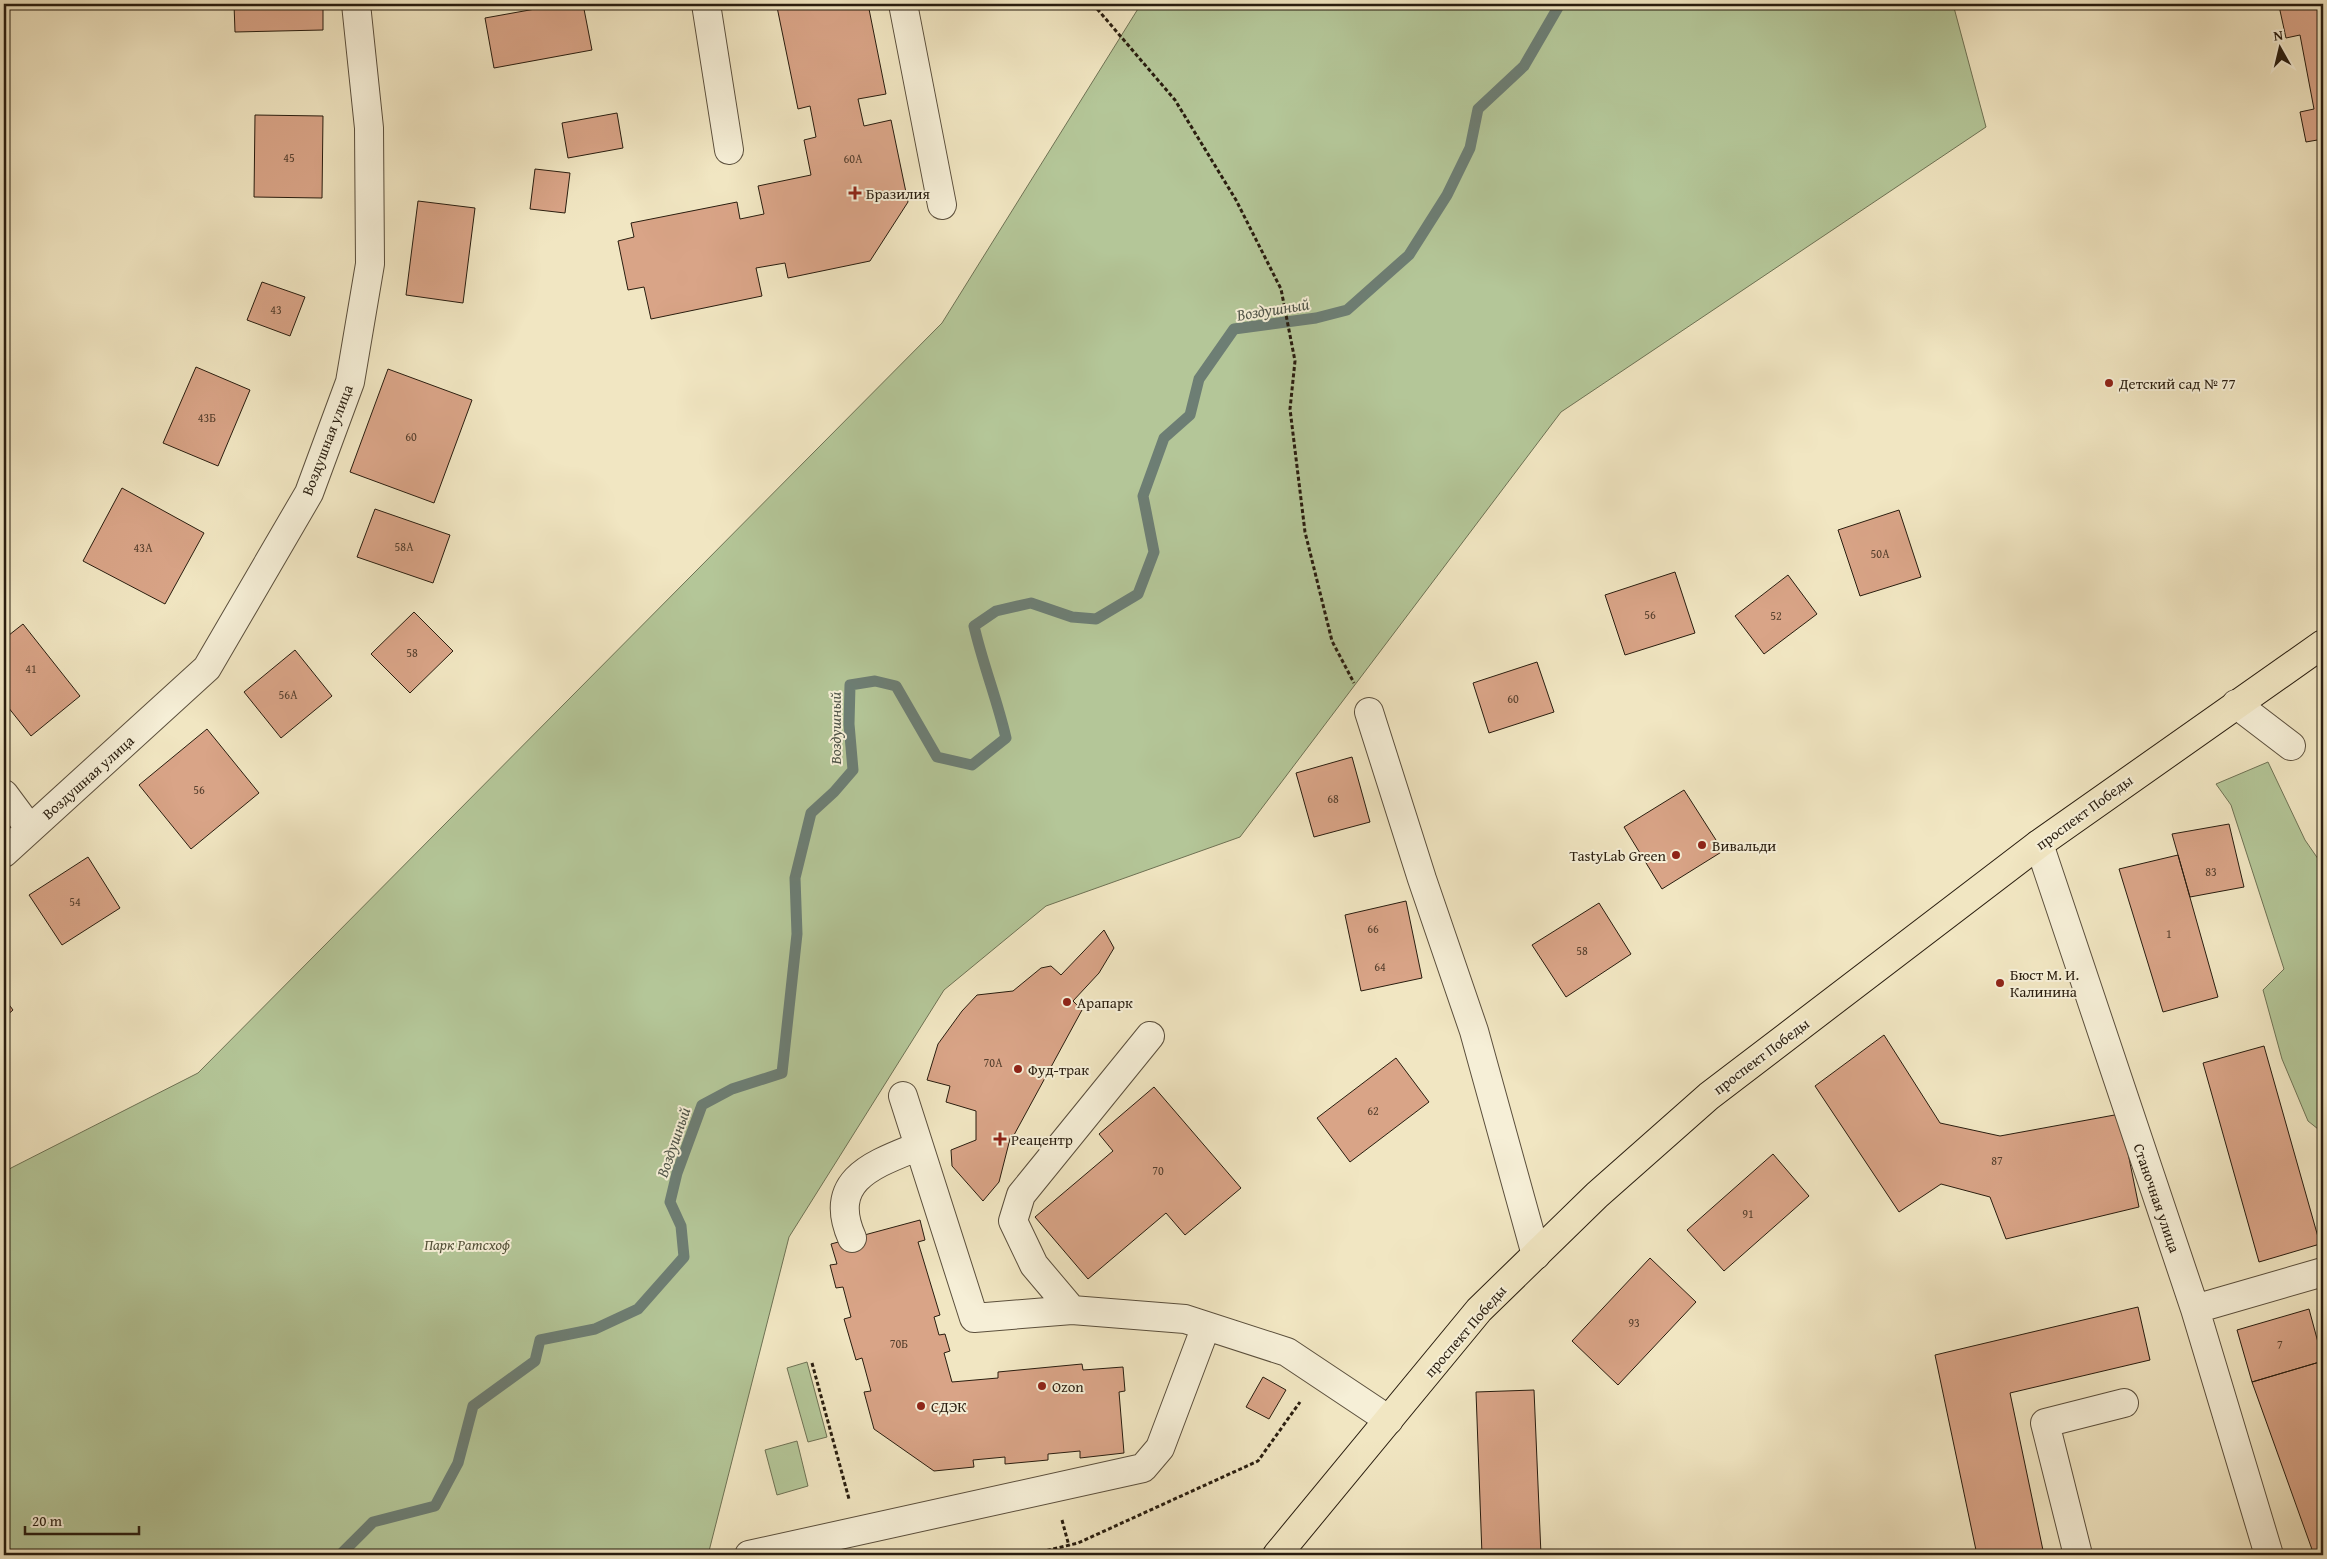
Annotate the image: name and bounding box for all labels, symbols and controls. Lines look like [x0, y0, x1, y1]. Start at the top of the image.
north arrow [2254, 22, 2304, 72]
text: N [2272, 24, 2285, 46]
house number: 45 [283, 149, 295, 166]
house number: 60А [844, 150, 863, 167]
place label: Бразилия [866, 183, 930, 204]
marker: Бразилия [848, 186, 862, 200]
water label: Воздушный [1234, 291, 1311, 327]
house number: 43 [270, 301, 282, 318]
place label: Детский сад № 77 [2118, 373, 2236, 394]
marker: Детский сад № 77 [2103, 377, 2115, 389]
street label: Воздушная улица [296, 381, 358, 498]
house number: 43Б [198, 409, 216, 426]
house number: 60 [405, 428, 417, 445]
house number: 58А [395, 538, 414, 555]
house number: 43А [134, 539, 153, 556]
house number: 50А [1871, 545, 1890, 562]
house number: 56 [1644, 606, 1656, 623]
house number: 52 [1770, 607, 1782, 624]
house number: 58 [406, 644, 418, 661]
house number: 41 [25, 660, 37, 677]
house number: 56А [279, 686, 298, 703]
house number: 60 [1507, 690, 1519, 707]
water label: Воздушный [823, 691, 847, 766]
street label: Воздушная улица [37, 729, 139, 824]
street label: проспект Победы [2031, 769, 2137, 854]
house number: 56 [193, 781, 205, 798]
house number: 68 [1327, 790, 1339, 807]
place label: Вивальди [1712, 835, 1776, 856]
marker: Вивальди [1696, 839, 1708, 851]
place label: TastyLab Green [1570, 845, 1667, 866]
marker: TastyLab Green [1670, 849, 1682, 861]
house number: 83 [2205, 863, 2217, 880]
house number: 54 [69, 893, 81, 910]
house number: 66 [1367, 920, 1379, 937]
house number: 1 [2166, 925, 2172, 942]
house number: 58 [1576, 942, 1588, 959]
house number: 64 [1374, 958, 1386, 975]
place label: Бюст М. И. Калинина [2010, 964, 2079, 1002]
marker: Бюст М. И. Калинина [1994, 977, 2006, 989]
place label: Арапарк [1077, 992, 1133, 1013]
marker: Арапарк [1061, 996, 1073, 1008]
street label: проспект Победы [1709, 1013, 1814, 1099]
house number: 70А [984, 1054, 1003, 1071]
place label: Фуд-трак [1028, 1059, 1089, 1080]
marker: Фуд-трак [1012, 1063, 1024, 1075]
house number: 62 [1367, 1102, 1379, 1119]
water label: Воздушный [649, 1104, 696, 1181]
place label: Реацентр [1011, 1129, 1073, 1150]
marker: Реацентр [993, 1132, 1007, 1146]
street label: Станочная улица [2128, 1141, 2186, 1256]
house number: 87 [1991, 1152, 2003, 1169]
house number: 70 [1152, 1162, 1164, 1179]
house number: 91 [1742, 1205, 1754, 1222]
park label: Парк Ратсхоф [424, 1234, 510, 1255]
street label: проспект Победы [1419, 1280, 1511, 1381]
house number: 93 [1628, 1314, 1640, 1331]
house number: 70Б [890, 1335, 908, 1352]
house number: 7 [2277, 1336, 2283, 1353]
place label: Ozon [1052, 1376, 1084, 1397]
marker: Ozon [1036, 1380, 1048, 1392]
place label: СДЭК [931, 1396, 967, 1417]
marker: СДЭК [915, 1400, 927, 1412]
scale bar [25, 1504, 139, 1536]
text: 20 m [32, 1510, 63, 1531]

